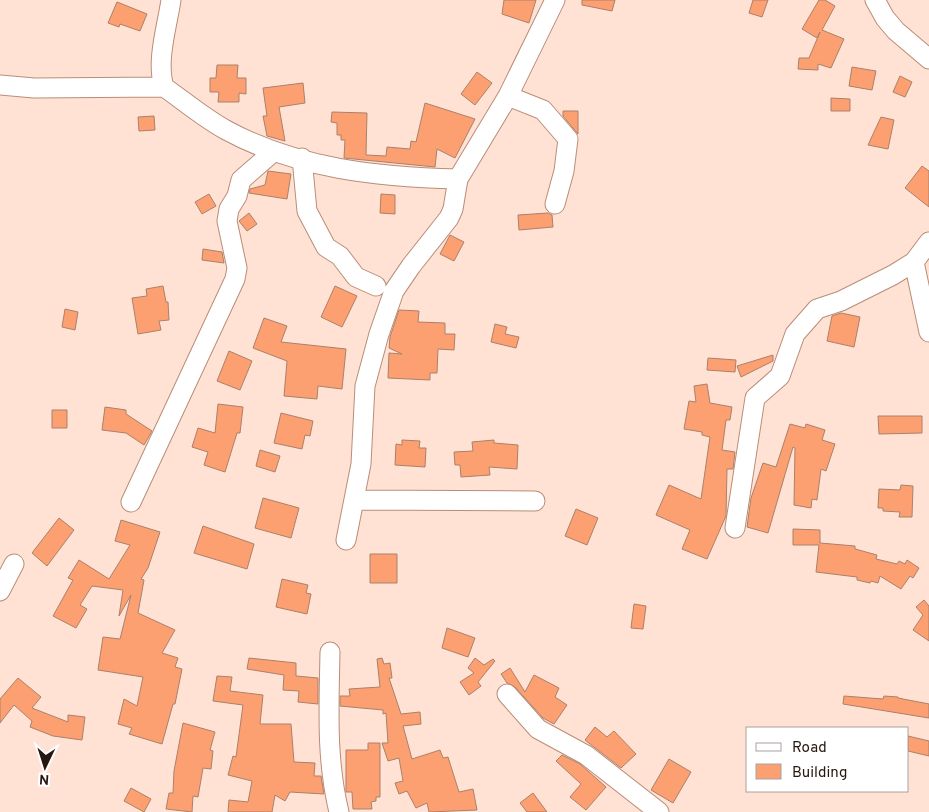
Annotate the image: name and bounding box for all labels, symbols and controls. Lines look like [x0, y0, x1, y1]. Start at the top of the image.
legend [746, 727, 909, 792]
text: Road [792, 739, 827, 758]
north arrow [20, 742, 70, 792]
text: Building [792, 764, 847, 783]
text: N [39, 770, 50, 787]

